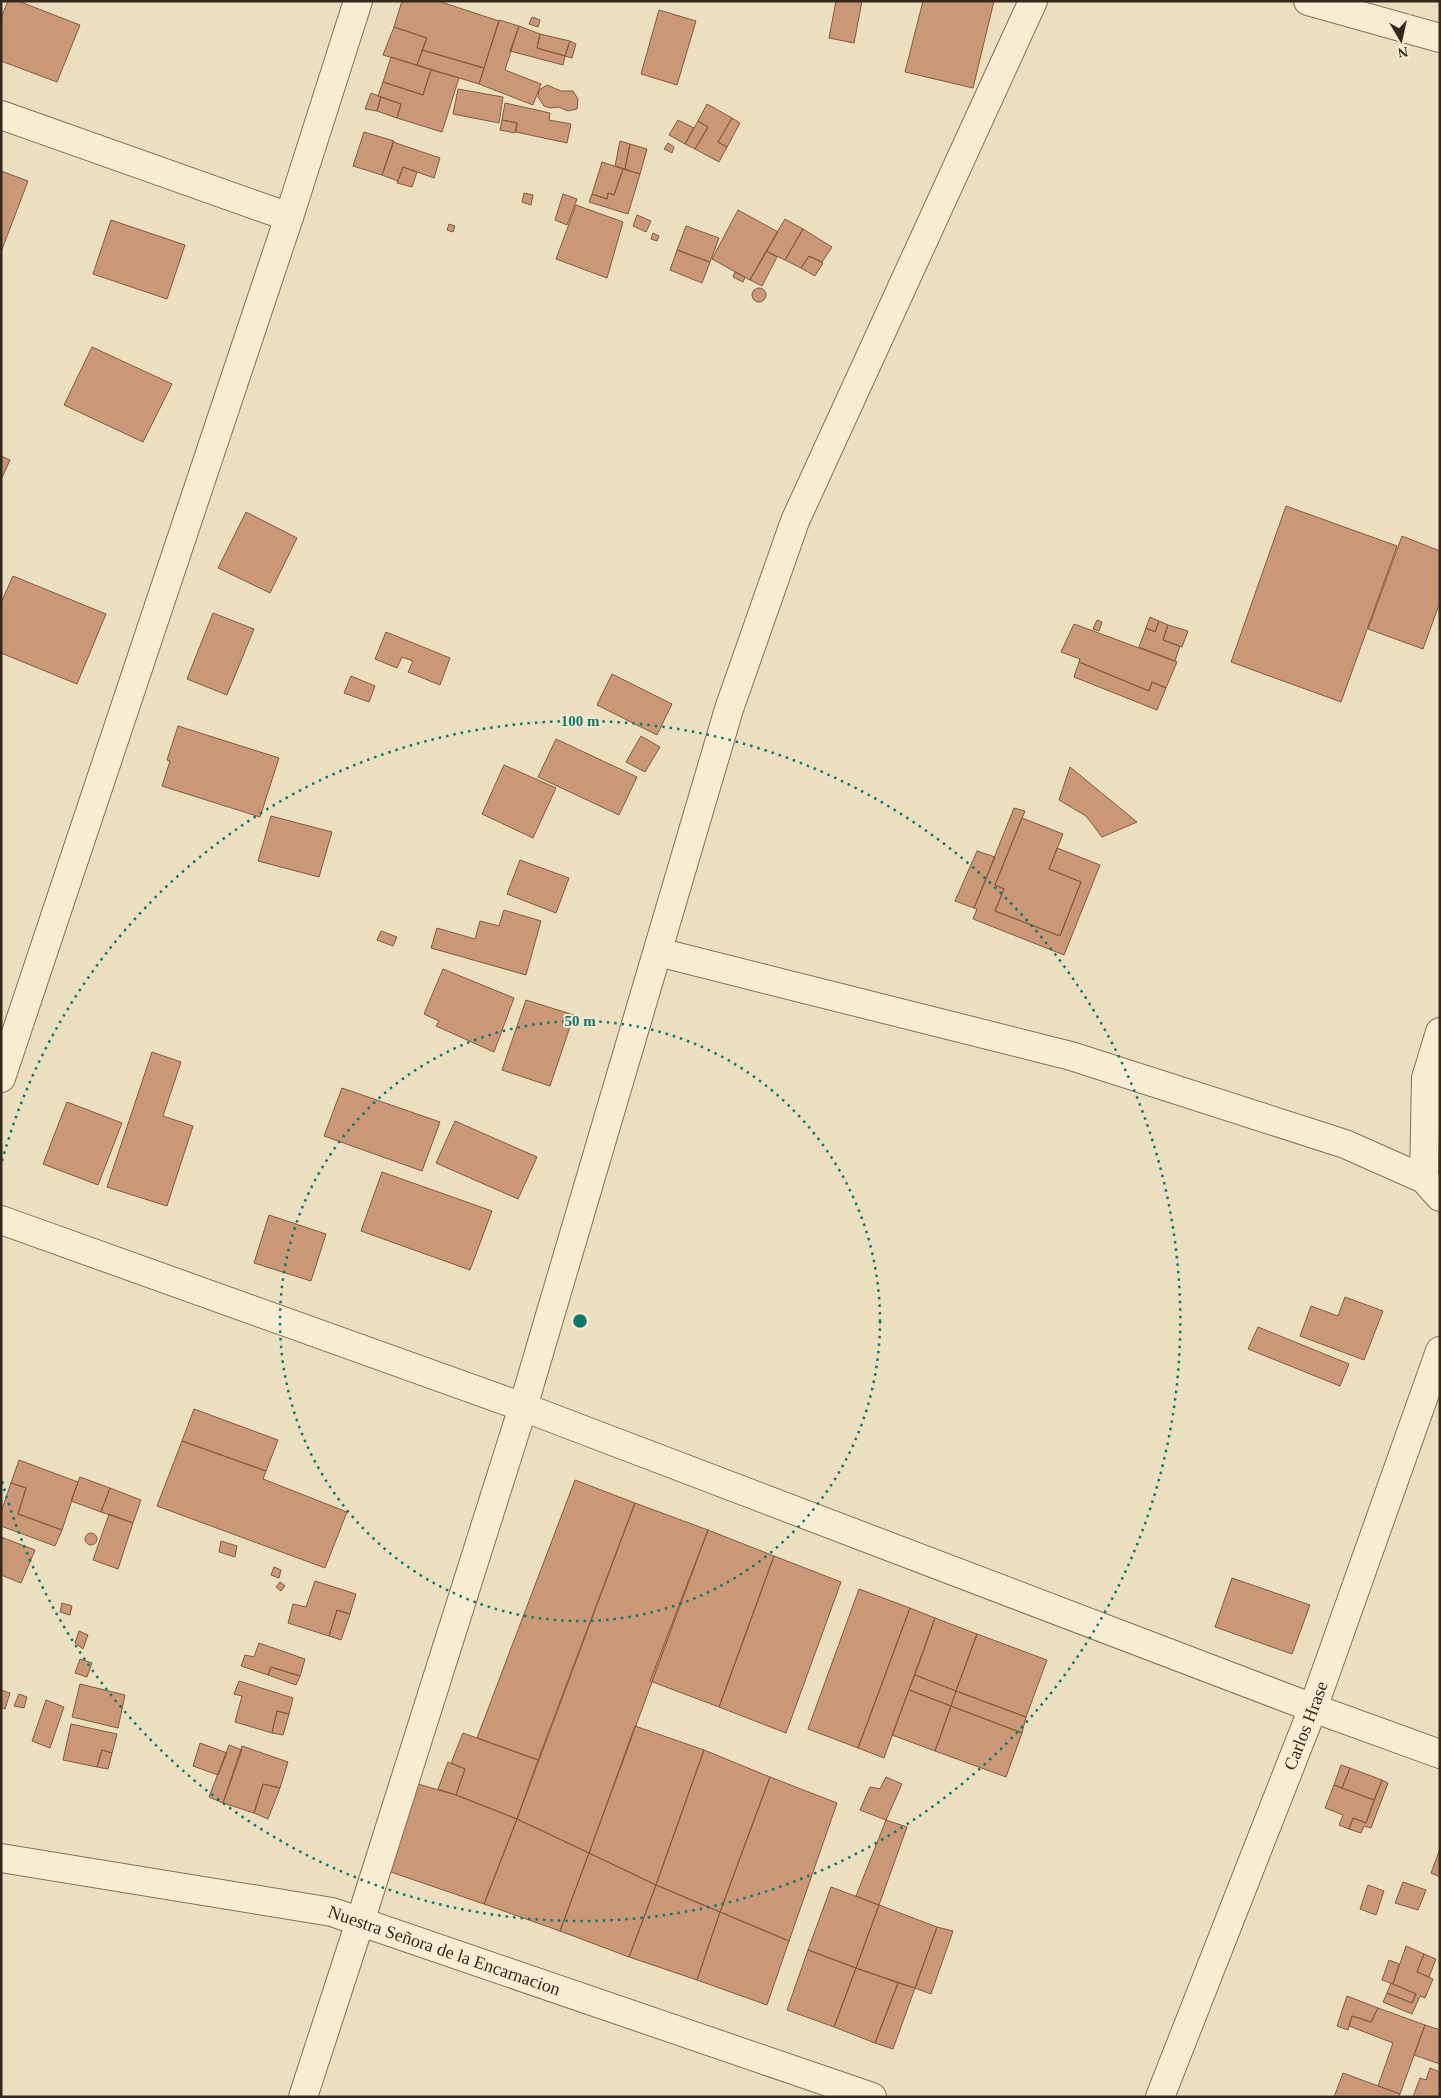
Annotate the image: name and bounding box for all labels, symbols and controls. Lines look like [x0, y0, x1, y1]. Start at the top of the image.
north arrow [1376, 15, 1426, 65]
text: N [1397, 44, 1409, 61]
text: 100 m [561, 713, 600, 729]
text: 50 m [564, 1013, 596, 1029]
centre of rings [571, 1312, 589, 1330]
street label: Carlos Hrase [1280, 1678, 1332, 1773]
street label: Nuestra Señora de la Encarnacion [326, 1901, 563, 1999]

